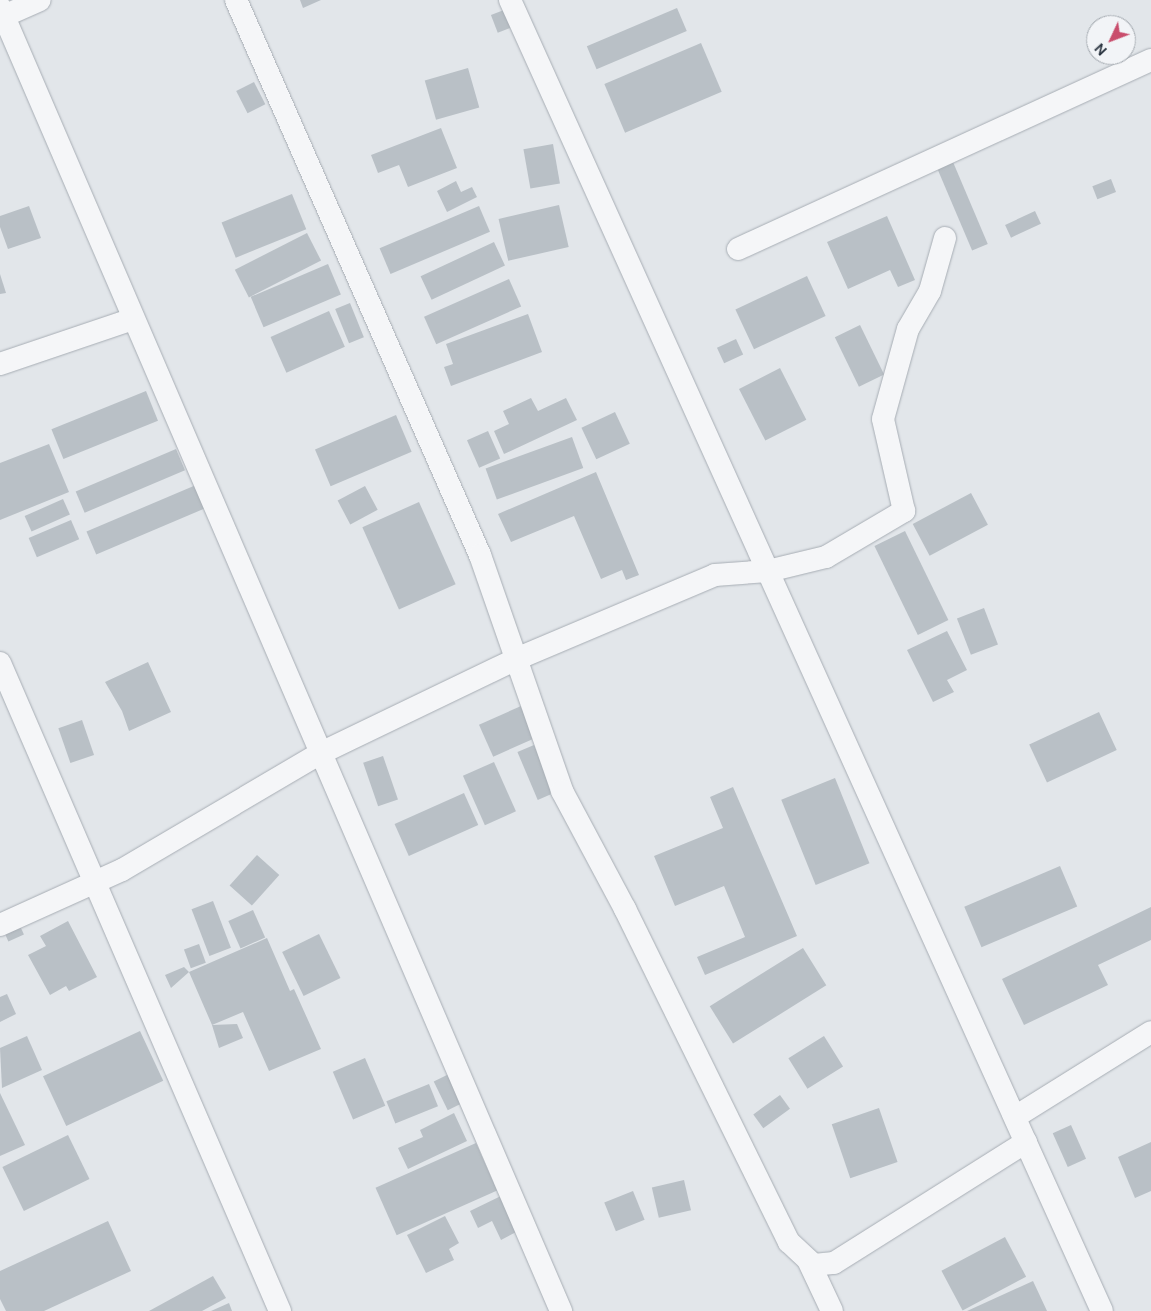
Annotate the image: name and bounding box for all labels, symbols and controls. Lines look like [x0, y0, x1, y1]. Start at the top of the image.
north arrow [1086, 15, 1136, 65]
text: N [1091, 40, 1111, 59]

